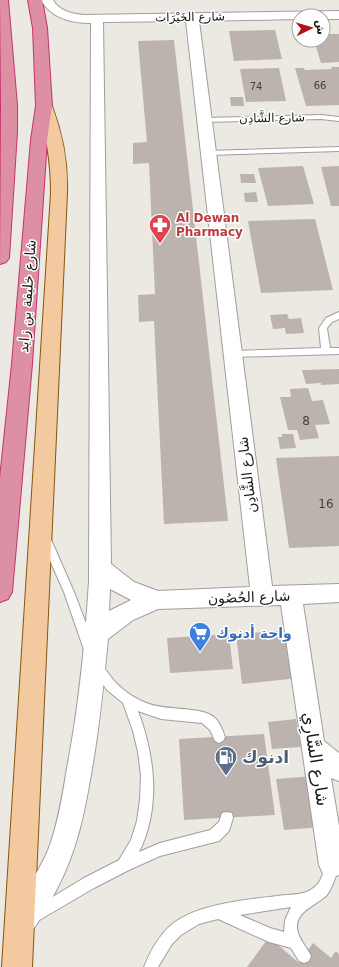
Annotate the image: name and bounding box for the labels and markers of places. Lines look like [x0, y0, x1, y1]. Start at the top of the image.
place label: Al Dewan Pharmacy [176, 211, 243, 239]
pharmacy icon: Al Dewan Pharmacy [147, 212, 173, 245]
supermarket icon: واحة أدنوك [187, 620, 213, 653]
place label: واحة أدنوك [216, 624, 292, 642]
fuel station icon: ادنوك [213, 744, 239, 777]
place label: ادنوك [242, 747, 289, 768]

